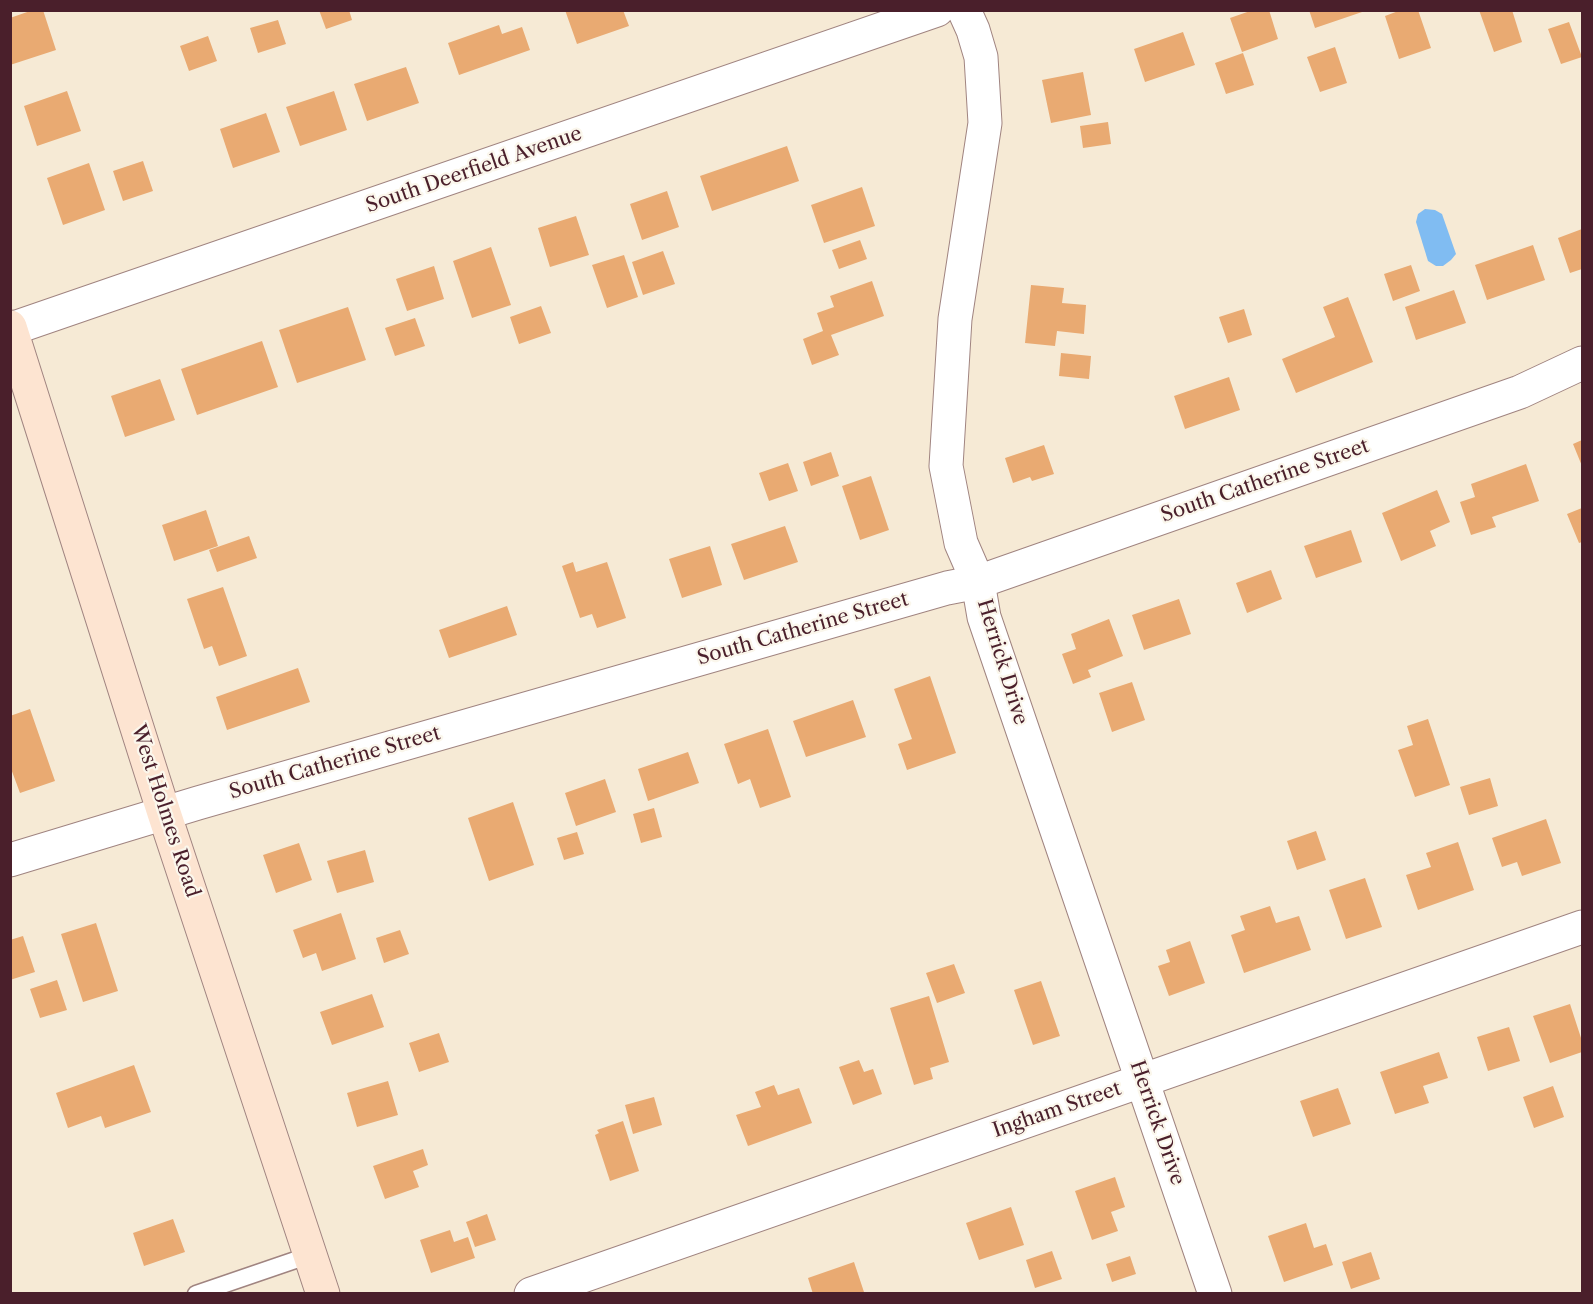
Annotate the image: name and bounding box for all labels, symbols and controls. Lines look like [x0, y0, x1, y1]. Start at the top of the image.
street label: South Deerfield Avenue [363, 122, 585, 218]
street label: South Catherine Street [1158, 434, 1372, 528]
street label: South Catherine Street [695, 587, 911, 671]
street label: Herrick Drive [971, 596, 1033, 728]
street label: West Holmes Road [126, 721, 204, 901]
street label: South Catherine Street [227, 721, 443, 805]
street label: Herrick Drive [1124, 1058, 1190, 1188]
street label: Ingham Street [990, 1077, 1124, 1143]

